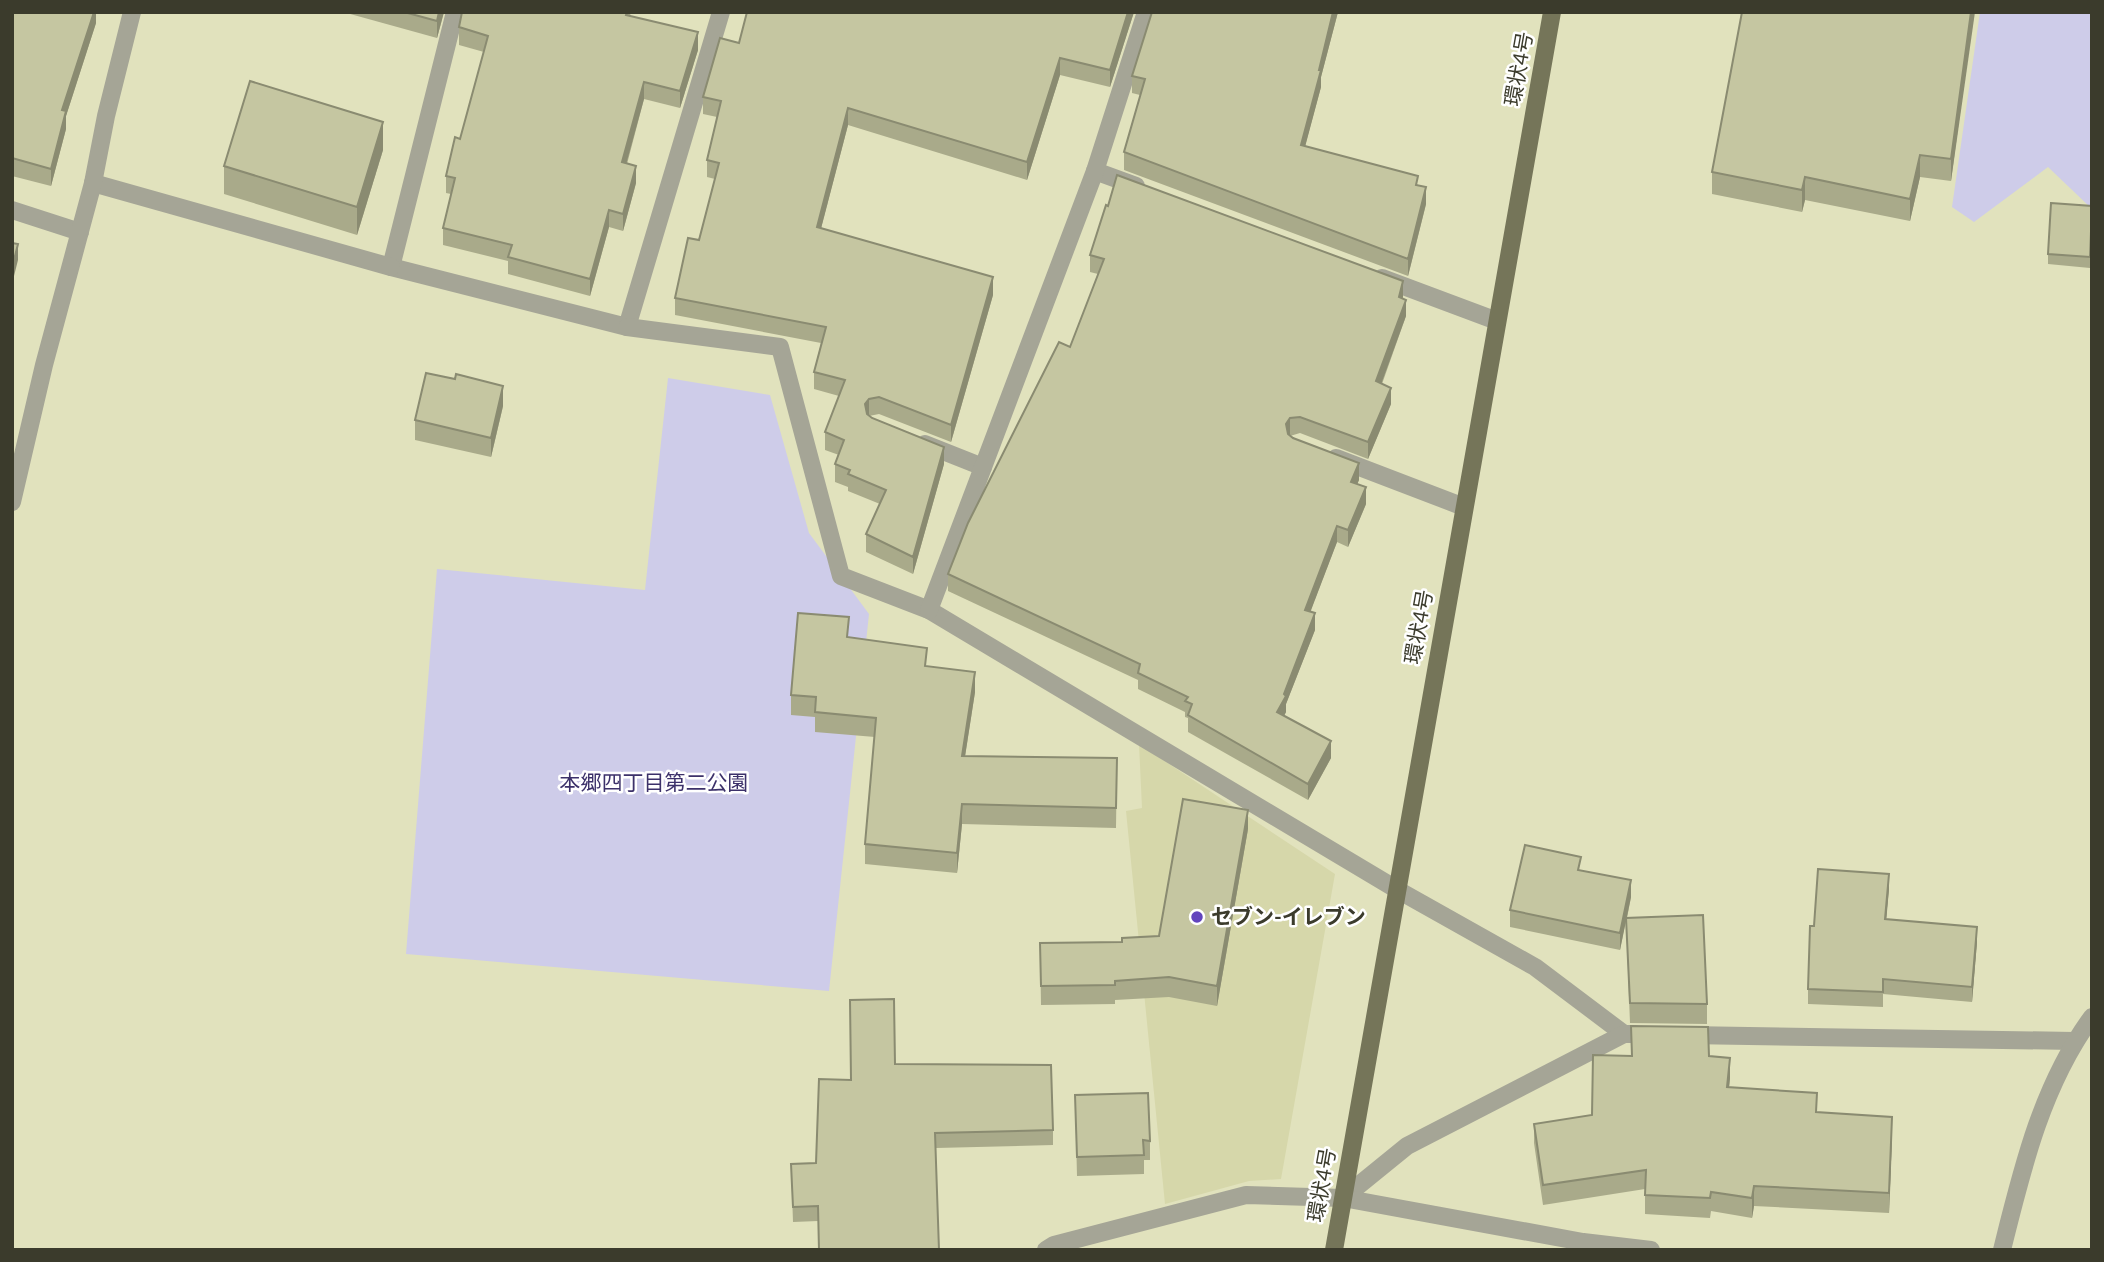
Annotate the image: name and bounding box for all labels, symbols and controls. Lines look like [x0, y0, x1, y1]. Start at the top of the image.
street label: 環状4号 [1499, 30, 1536, 108]
street label: 環状4号 [1399, 588, 1436, 666]
park label: 本郷四丁目第二公園 [560, 769, 749, 794]
place label: セブン-イレブン [1211, 903, 1366, 928]
marker: セブン-イレブン [1189, 909, 1205, 925]
street label: 環状4号 [1302, 1146, 1339, 1224]

